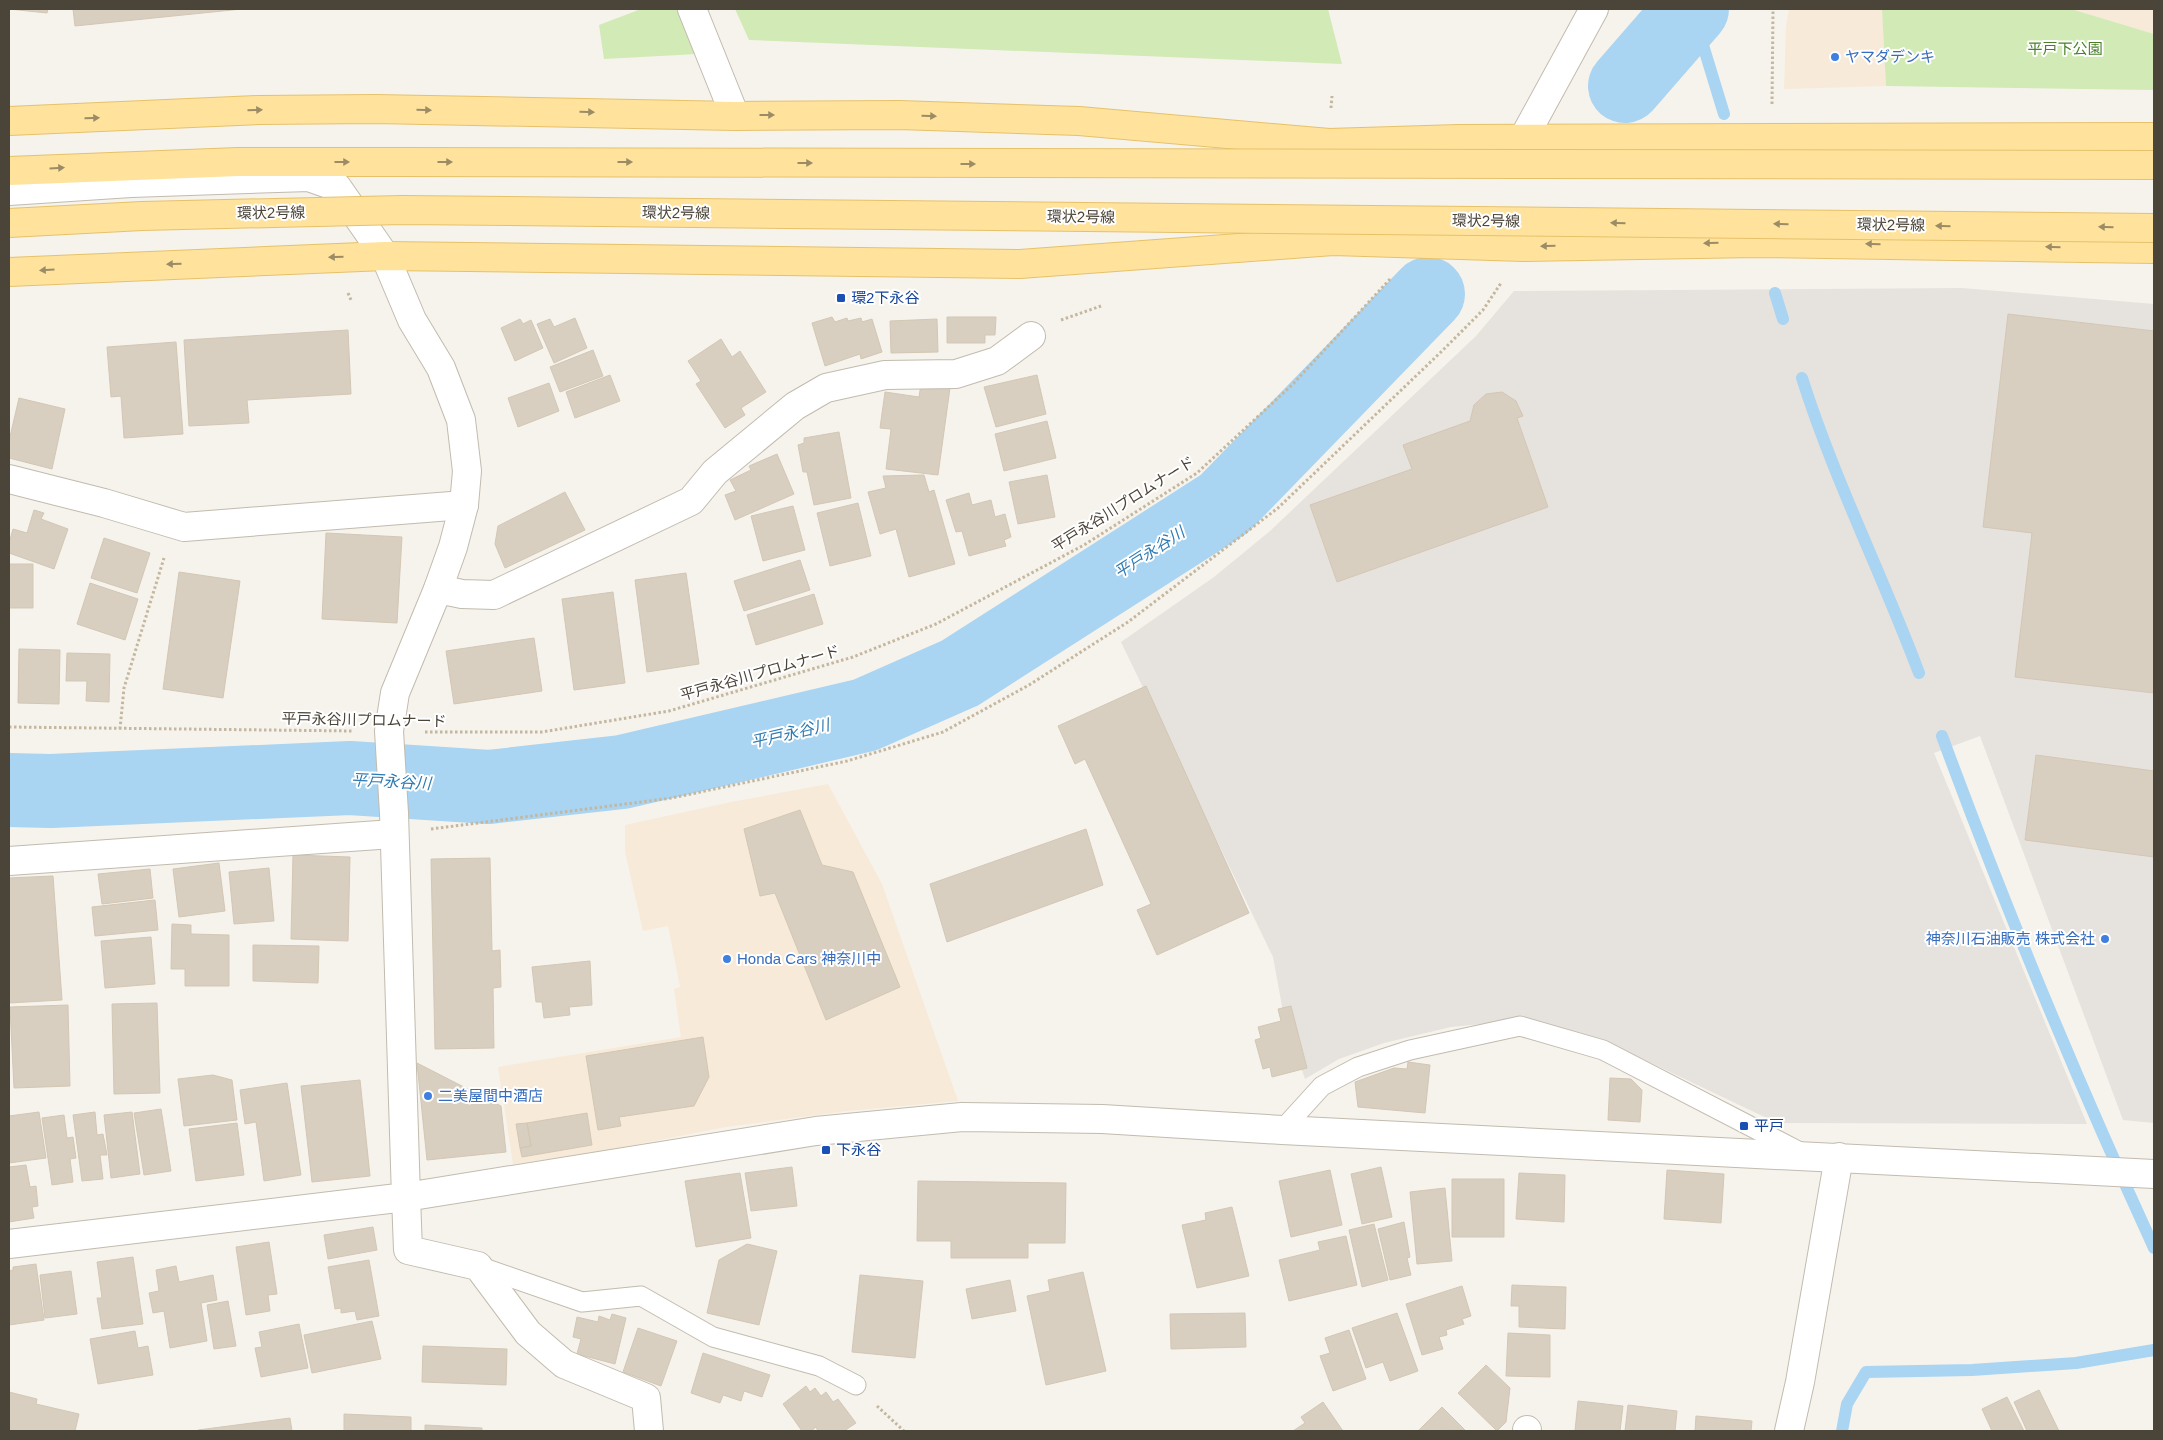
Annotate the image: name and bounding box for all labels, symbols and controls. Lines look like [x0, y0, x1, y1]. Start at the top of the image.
park label: 平戸下公園 [2027, 40, 2103, 57]
place label: ヤマダデンキ [1845, 48, 1935, 65]
marker: ヤマダデンキ [1829, 51, 1841, 63]
one-way arrow [247, 106, 263, 114]
one-way arrow [416, 106, 432, 114]
one-way arrow [579, 109, 595, 117]
one-way arrow [759, 111, 775, 119]
one-way arrow [921, 112, 937, 120]
one-way arrow [85, 113, 101, 121]
one-way arrow [335, 158, 351, 166]
one-way arrow [438, 158, 454, 166]
one-way arrow [618, 158, 634, 166]
one-way arrow [798, 159, 814, 167]
one-way arrow [960, 160, 976, 168]
one-way arrow [50, 163, 66, 171]
street label: 環状2号線 [237, 203, 305, 222]
street label: 環状2号線 [642, 203, 710, 222]
street label: 環状2号線 [1047, 207, 1115, 226]
street label: 環状2号線 [1452, 211, 1520, 230]
street label: 環状2号線 [1857, 215, 1925, 234]
one-way arrow [1610, 218, 1626, 226]
one-way arrow [1772, 220, 1788, 228]
one-way arrow [1935, 222, 1951, 230]
one-way arrow [2097, 223, 2113, 231]
one-way arrow [1702, 240, 1718, 248]
one-way arrow [1865, 240, 1881, 248]
one-way arrow [1540, 242, 1556, 250]
one-way arrow [2045, 243, 2061, 251]
one-way arrow [328, 254, 344, 262]
one-way arrow [166, 261, 182, 269]
one-way arrow [38, 266, 54, 274]
place label: 環2下永谷 [851, 289, 919, 306]
marker: 環2下永谷 [835, 292, 847, 304]
street label: 平戸永谷川プロムナード [1048, 453, 1198, 555]
water label: 平戸永谷川 [1110, 522, 1188, 582]
street label: 平戸永谷川プロムナード [678, 642, 842, 703]
street label: 平戸永谷川プロムナード [281, 710, 447, 729]
water label: 平戸永谷川 [749, 716, 833, 751]
water label: 平戸永谷川 [351, 771, 433, 792]
place label: 神奈川石油販売 株式会社 [1926, 930, 2095, 947]
marker: 神奈川石油販売 株式会社 [2099, 933, 2111, 945]
place label: Honda Cars 神奈川中 [737, 950, 881, 967]
marker: Honda Cars 神奈川中 [721, 953, 733, 965]
place label: 二美屋間中酒店 [438, 1087, 543, 1104]
marker: 二美屋間中酒店 [422, 1090, 434, 1102]
place label: 平戸 [1754, 1117, 1784, 1134]
marker: 平戸 [1738, 1120, 1750, 1132]
place label: 下永谷 [836, 1141, 881, 1158]
marker: 下永谷 [820, 1144, 832, 1156]

